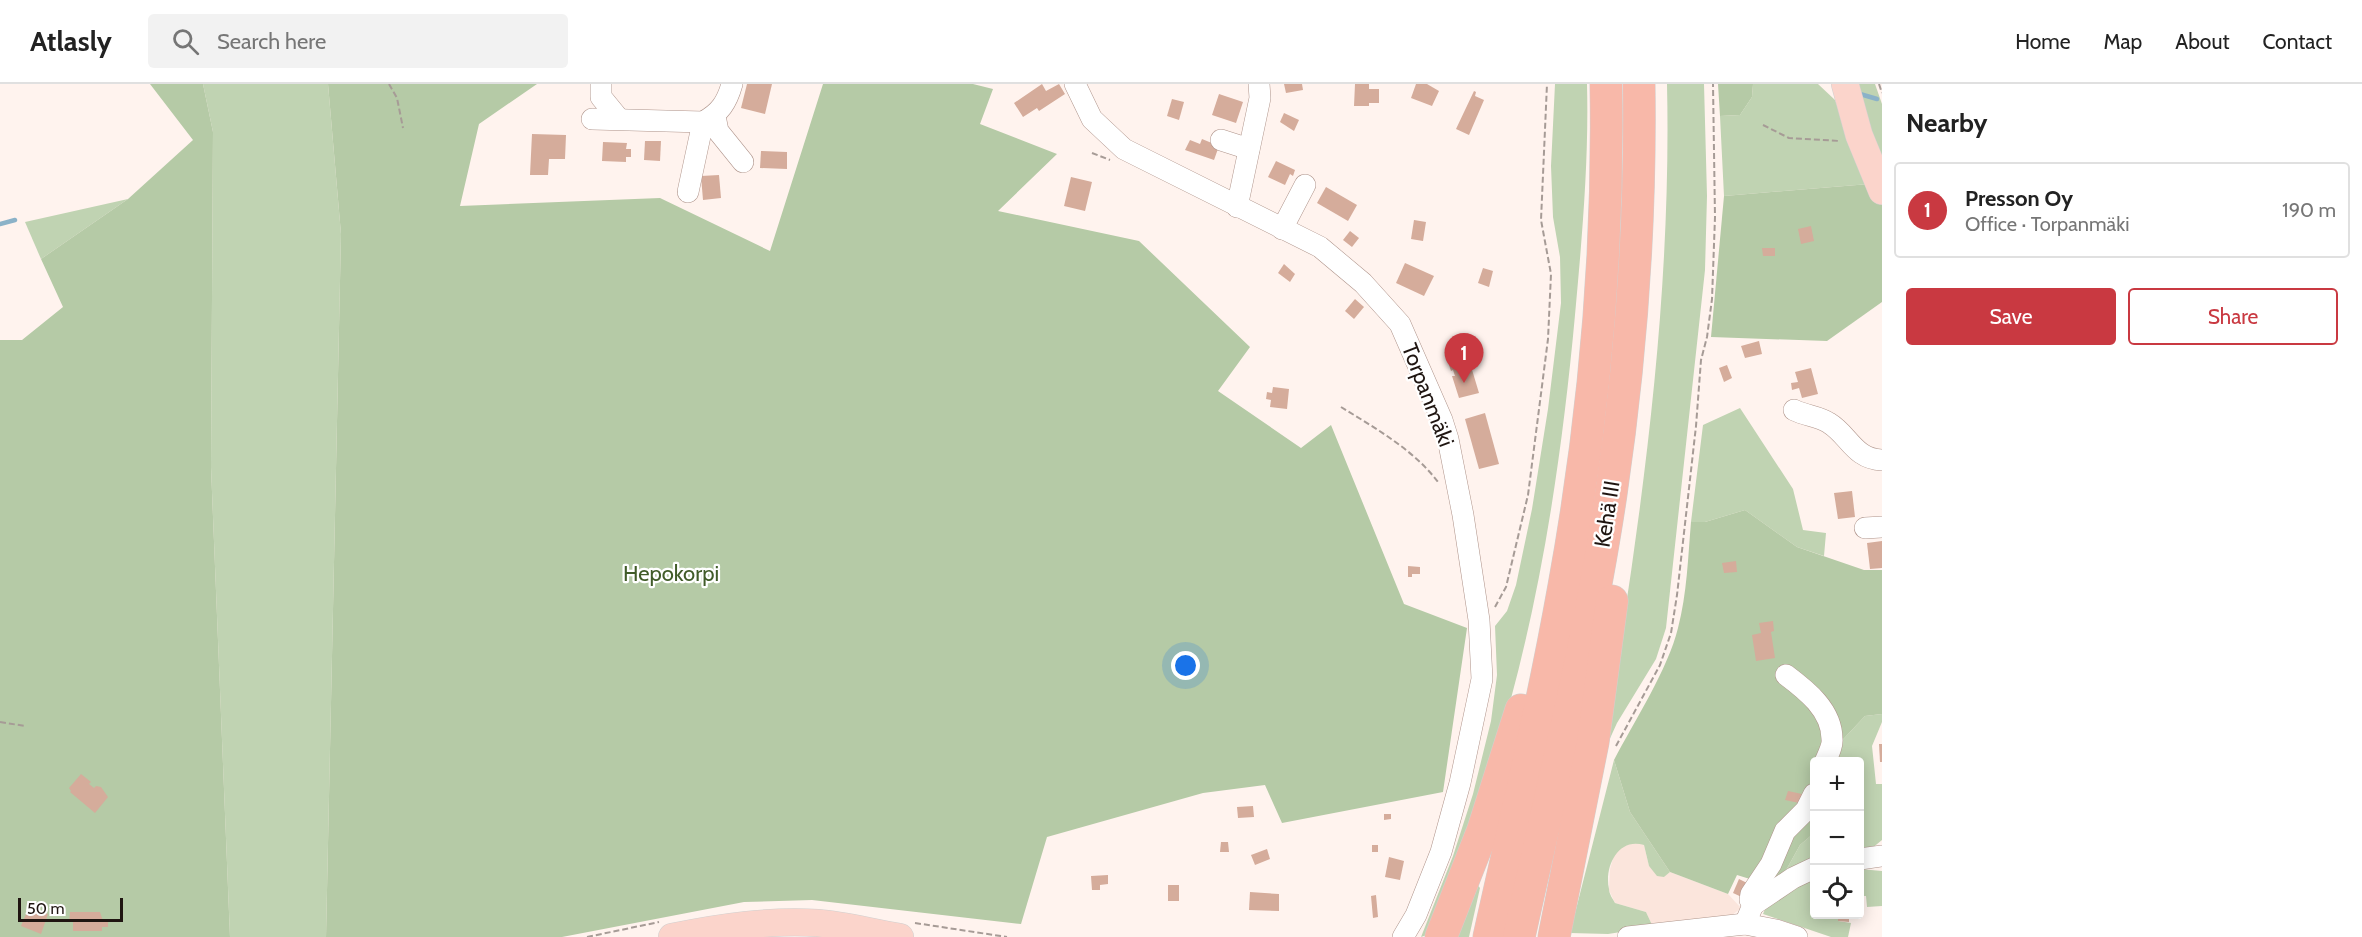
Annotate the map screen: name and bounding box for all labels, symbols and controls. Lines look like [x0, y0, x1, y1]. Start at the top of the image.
search box [148, 14, 568, 68]
text: Atlasly [30, 24, 112, 58]
icon: search [169, 25, 202, 58]
text: Search here [217, 28, 326, 55]
text: Home [2015, 29, 2071, 54]
text: Map [2104, 29, 2142, 54]
text: About [2175, 29, 2229, 54]
text: Contact [2262, 29, 2332, 54]
text: Nearby [1906, 107, 1987, 139]
text: Presson Oy [1965, 185, 2073, 212]
text: 1 [1924, 198, 1931, 222]
text: 190 m [2282, 198, 2336, 222]
text: Office · Torpanmäki [1965, 212, 2129, 236]
button: Save [1906, 288, 2116, 345]
button: Share [2128, 288, 2338, 345]
pin: 1 [1444, 334, 1484, 383]
street label: Torpanmäki [1396, 340, 1460, 450]
street label: Kehä III [1588, 479, 1626, 549]
park label: Hepokorpi [623, 560, 719, 587]
your location [1171, 651, 1200, 680]
map controls [1810, 757, 1864, 919]
button: + [1810, 757, 1864, 811]
button: − [1810, 811, 1864, 865]
button: locate [1810, 865, 1864, 919]
scale bar [18, 895, 123, 922]
text: 50 m [27, 899, 64, 918]

